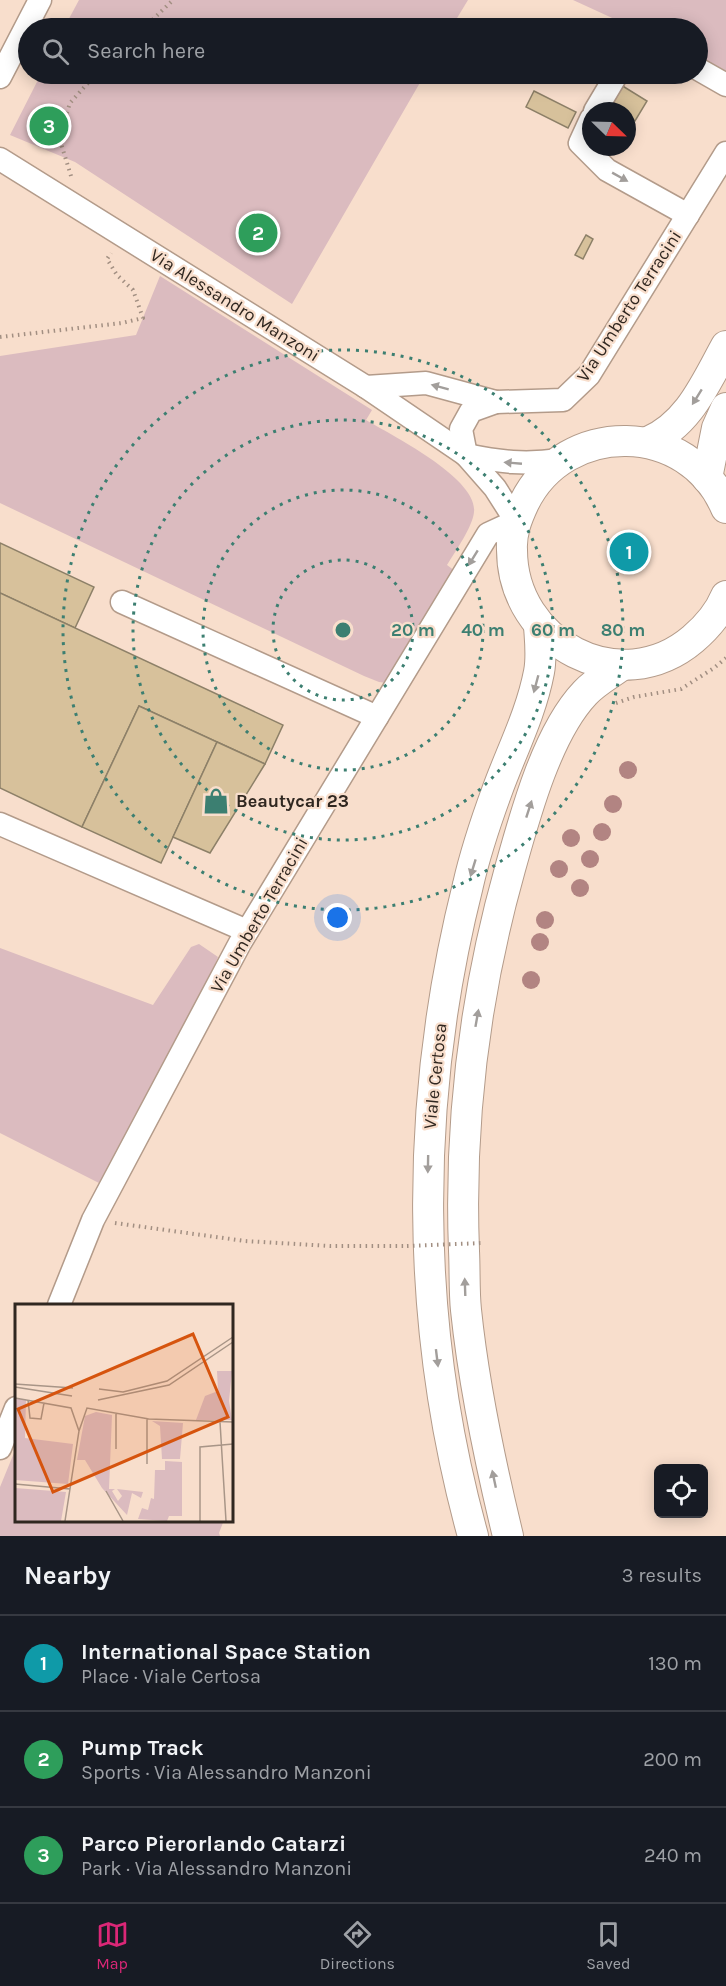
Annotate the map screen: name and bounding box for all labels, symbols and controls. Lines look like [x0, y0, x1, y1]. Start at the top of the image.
search box [18, 18, 708, 84]
icon: search [39, 35, 72, 68]
text: Search here [87, 38, 205, 64]
north arrow [582, 102, 636, 156]
pin: 3 [29, 104, 68, 148]
one-way arrow [612, 172, 629, 182]
pin: 2 [238, 210, 278, 256]
street label: Via Umberto Terracini [572, 226, 686, 386]
street label: Via Alessandro Manzoni [146, 244, 324, 366]
one-way arrow [431, 381, 449, 391]
one-way arrow [691, 389, 702, 405]
one-way arrow [503, 458, 522, 468]
pin: 1 [610, 530, 648, 574]
one-way arrow [468, 550, 479, 566]
text: 20 m [391, 619, 435, 641]
text: 40 m [461, 619, 505, 641]
text: 60 m [531, 619, 575, 641]
text: 80 m [601, 619, 645, 641]
centre of rings [333, 620, 353, 640]
one-way arrow [530, 675, 540, 693]
shop icon: Beautycar 23 [201, 786, 231, 816]
place label: Beautycar 23 [236, 790, 349, 812]
one-way arrow [525, 799, 534, 817]
street label: Via Umberto Terracini [205, 833, 313, 997]
one-way arrow [467, 859, 477, 877]
your location [323, 903, 352, 932]
one-way arrow [473, 1008, 482, 1027]
street label: Viale Certosa [418, 1022, 452, 1130]
one-way arrow [423, 1154, 433, 1173]
one-way arrow [461, 1277, 470, 1296]
inset map [15, 1304, 232, 1521]
one-way arrow [433, 1349, 442, 1368]
map controls [654, 1464, 708, 1518]
button: locate [654, 1464, 708, 1518]
one-way arrow [489, 1470, 499, 1488]
text: Nearby [24, 1560, 111, 1591]
text: 3 results [622, 1564, 702, 1587]
text: International Space Station [81, 1639, 371, 1665]
text: 1 [40, 1652, 47, 1675]
text: 130 m [648, 1652, 702, 1675]
text: Place · Viale Certosa [81, 1665, 261, 1688]
text: Pump Track [81, 1735, 203, 1761]
text: 2 [37, 1748, 50, 1771]
text: 200 m [643, 1748, 702, 1771]
text: Sports · Via Alessandro Manzoni [81, 1761, 372, 1784]
text: Parco Pierorlando Catarzi [81, 1831, 346, 1857]
text: 3 [37, 1844, 50, 1867]
text: 240 m [644, 1844, 702, 1867]
text: Park · Via Alessandro Manzoni [81, 1857, 352, 1880]
tab: Map [96, 1918, 129, 1973]
tab: Directions [320, 1918, 395, 1973]
tab: Saved [586, 1918, 630, 1973]

